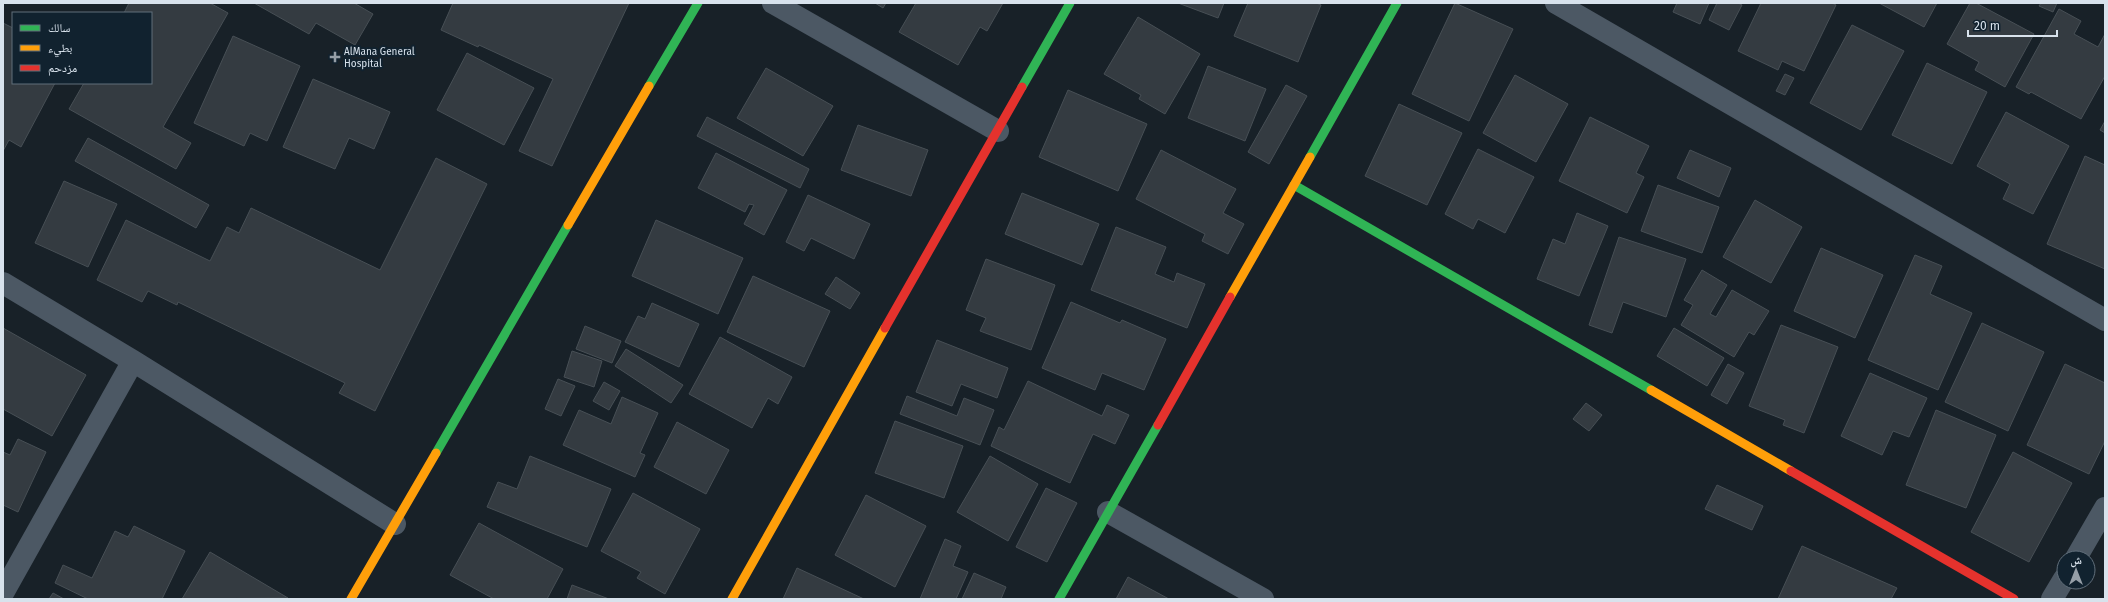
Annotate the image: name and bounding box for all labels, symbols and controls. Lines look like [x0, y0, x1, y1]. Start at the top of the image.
legend [12, 12, 152, 84]
scale bar [1968, 12, 2057, 38]
text: 20 m [1974, 19, 2000, 33]
text: سالك [48, 21, 70, 35]
text: بطيء [48, 41, 72, 58]
place label: AlMana General Hospital [344, 46, 415, 70]
marker: AlMana General Hospital [329, 51, 341, 63]
text: مزدحم [48, 61, 77, 76]
north arrow [2056, 550, 2096, 590]
text: ش [2070, 554, 2082, 568]

